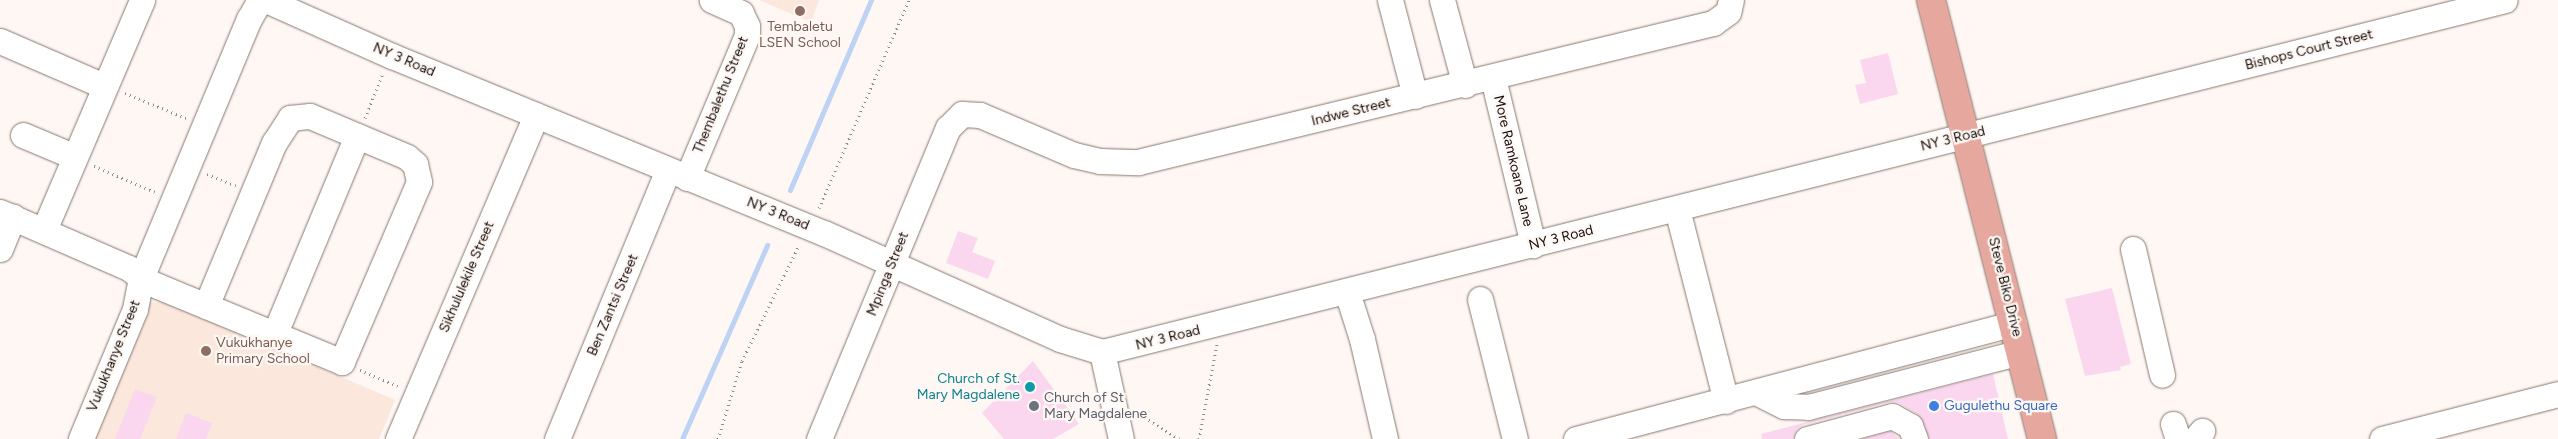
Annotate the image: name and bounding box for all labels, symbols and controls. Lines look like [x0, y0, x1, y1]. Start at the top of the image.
marker: Tembaletu LSEN School [794, 5, 806, 17]
place label: Tembaletu LSEN School [759, 19, 841, 52]
street label: Bishops Court Street [2243, 26, 2375, 74]
street label: Thembalethu Street [690, 34, 752, 156]
street label: NY 3 Road [370, 39, 438, 81]
street label: Indwe Street [1310, 94, 1392, 130]
street label: More Ramkoane Lane [1490, 94, 1536, 228]
street label: NY 3 Road [1919, 123, 1987, 155]
street label: NY 3 Road [744, 194, 812, 234]
street label: Sikhululekile Street [436, 219, 498, 335]
street label: NY 3 Road [1527, 222, 1595, 254]
street label: Mpinga Street [864, 230, 912, 318]
street label: Steve Biko Drive [1985, 236, 2025, 338]
street label: Ben Zantsi Street [584, 251, 642, 359]
street label: Vukukhanye Street [84, 298, 144, 414]
street label: NY 3 Road [1134, 322, 1202, 354]
place label: Vukukhanye Primary School [216, 335, 310, 368]
marker: Vukukhanye Primary School [200, 345, 212, 357]
place label: Church of St. Mary Magdalene [917, 371, 1020, 404]
marker: Church of St. Mary Magdalene [1024, 381, 1036, 393]
place label: Church of St Mary Magdalene [1044, 390, 1147, 422]
place label: Gugulethu Square [1944, 398, 2058, 414]
marker: Church of St Mary Magdalene [1028, 400, 1040, 412]
marker: Gugulethu Square [1928, 400, 1940, 412]

